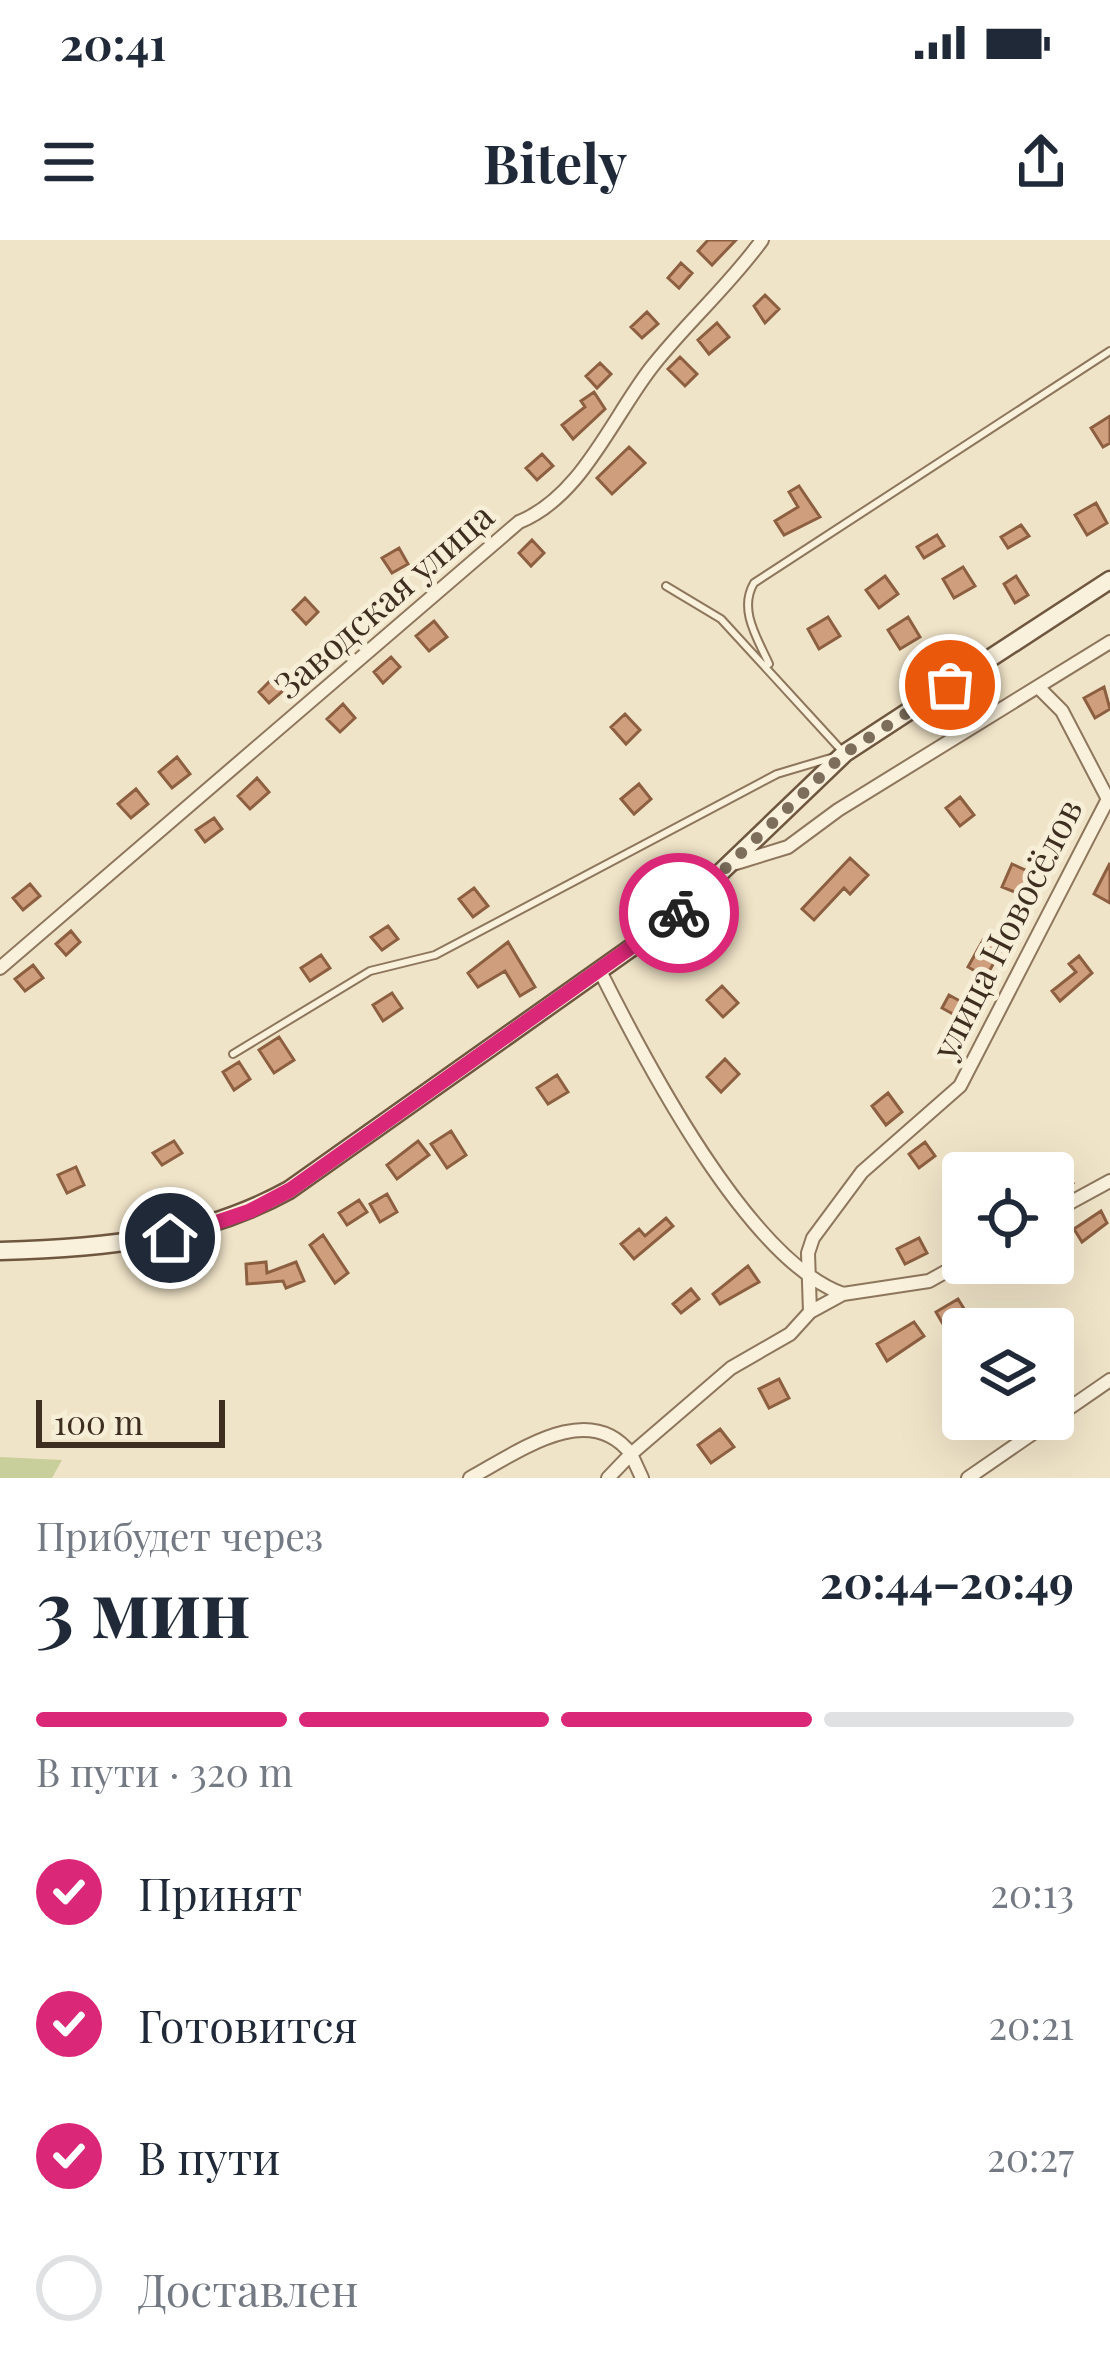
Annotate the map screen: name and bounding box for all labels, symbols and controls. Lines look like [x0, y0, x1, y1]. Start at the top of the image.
text: 20:41 [60, 12, 167, 72]
text: Bitely [483, 126, 627, 198]
icon: menu [36, 129, 102, 195]
icon: share [1008, 129, 1074, 195]
street label: Заводская улица [263, 491, 502, 708]
pin [899, 634, 1001, 736]
icon: bag [917, 652, 983, 718]
street label: улица Новосёлов [918, 790, 1092, 1067]
courier [619, 853, 739, 973]
icon: bike [646, 880, 712, 946]
map controls [942, 1152, 1074, 1440]
button: locate [942, 1152, 1074, 1284]
pin [119, 1187, 221, 1289]
icon: home [137, 1205, 203, 1271]
button: layers [942, 1308, 1074, 1440]
scale bar [36, 1394, 225, 1447]
text: 100 m [54, 1399, 143, 1443]
text: Прибудет через [36, 1509, 323, 1561]
text: 20:44–20:49 [820, 1550, 1074, 1610]
text: 3 мин [36, 1554, 251, 1658]
text: В пути · 320 m [36, 1745, 293, 1797]
icon: check [36, 1859, 102, 1925]
text: Принят [138, 1862, 302, 1922]
text: 20:13 [990, 1866, 1074, 1918]
icon: check [36, 1991, 102, 2057]
text: Готовится [138, 1994, 358, 2054]
text: 20:21 [988, 1998, 1074, 2050]
icon: check [36, 2123, 102, 2189]
text: В пути [138, 2126, 281, 2186]
text: 20:27 [987, 2130, 1074, 2182]
text: Доставлен [138, 2258, 358, 2318]

